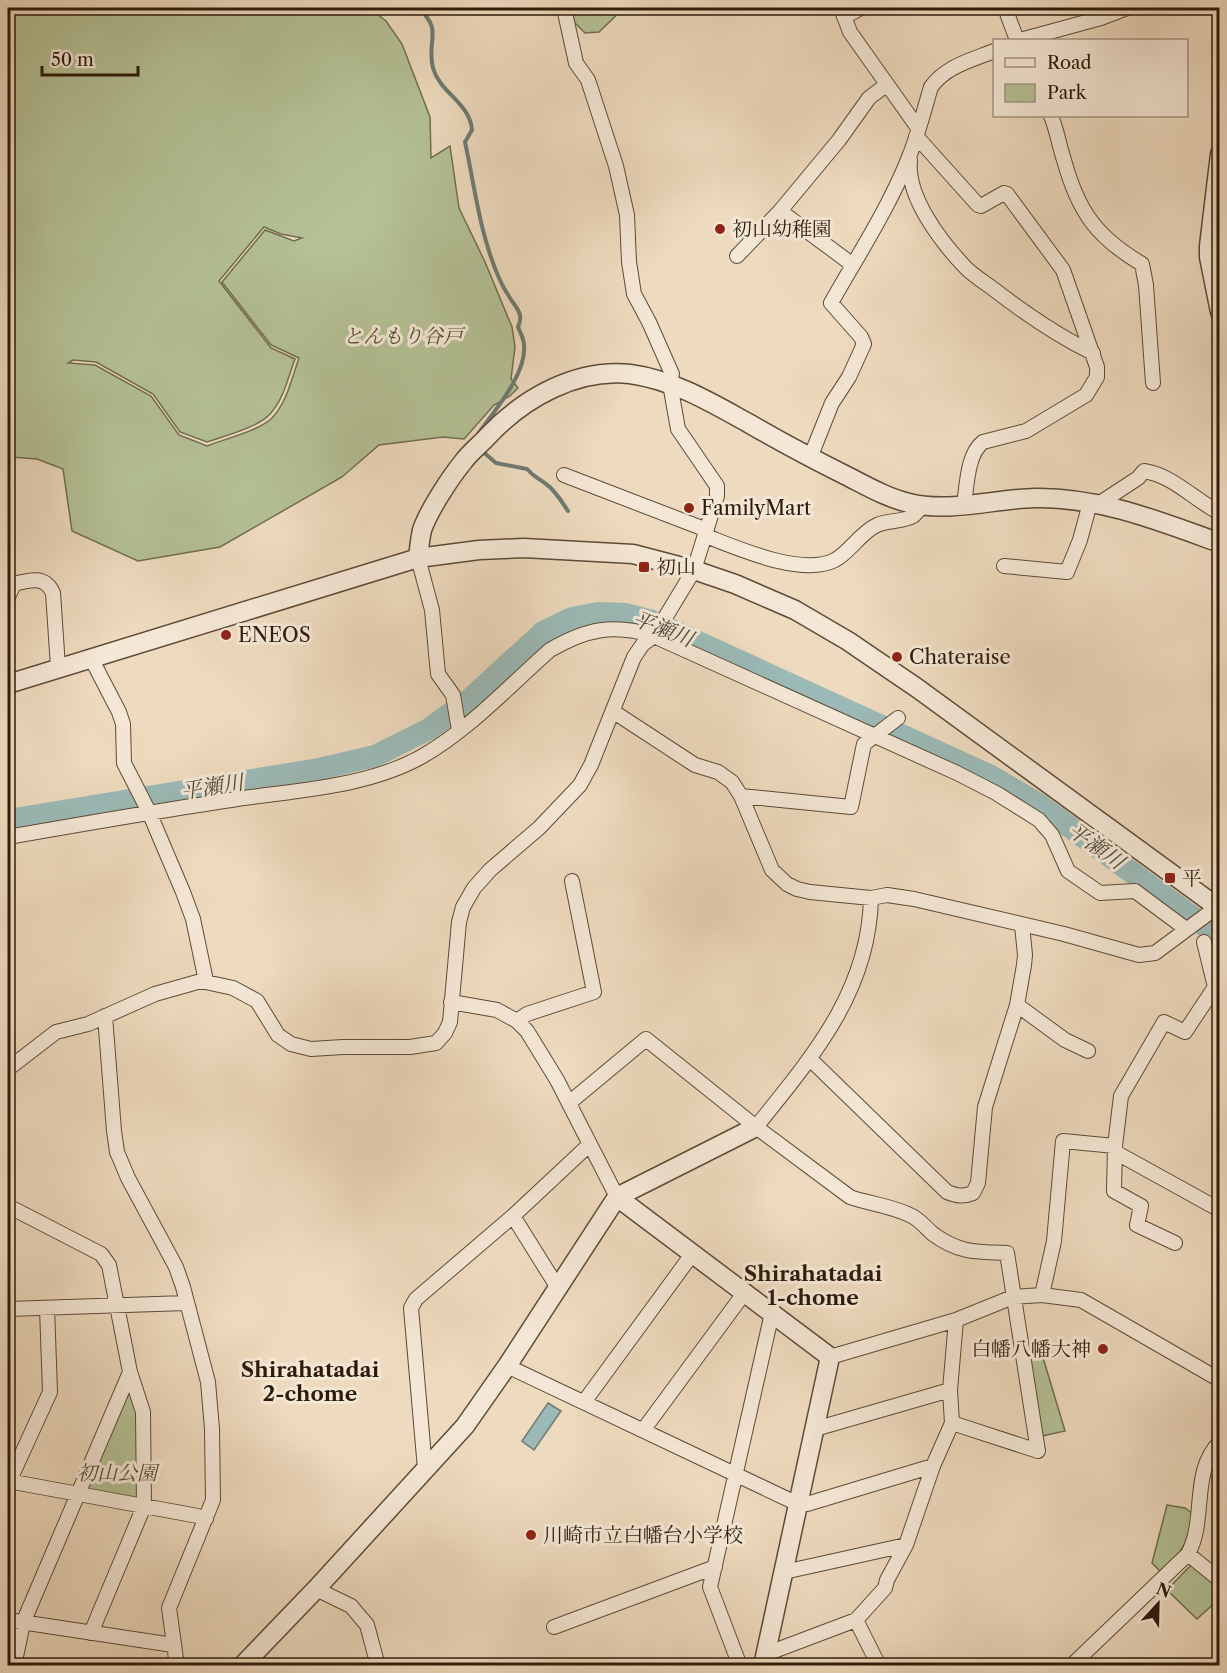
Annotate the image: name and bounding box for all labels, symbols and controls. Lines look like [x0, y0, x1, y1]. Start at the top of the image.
scale bar [42, 39, 138, 77]
legend [993, 39, 1188, 117]
text: 50 m [51, 49, 94, 71]
text: Road [1047, 52, 1092, 74]
text: Park [1047, 82, 1088, 104]
place label: 初山幼稚園 [732, 217, 832, 241]
marker: 初山幼稚園 [713, 222, 727, 236]
park label: とんもり谷戸 [343, 324, 466, 348]
place label: FamilyMart [701, 496, 811, 520]
marker: FamilyMart [682, 501, 696, 515]
place label: 初山 [656, 555, 696, 579]
marker: 初山 [637, 560, 651, 574]
water label: 平瀬川 [629, 606, 699, 652]
place label: ENEOS [238, 623, 311, 647]
marker: ENEOS [219, 628, 233, 642]
place label: Chateraise [909, 645, 1011, 669]
marker: Chateraise [890, 650, 904, 664]
water label: 平瀬川 [179, 769, 247, 804]
water label: 平瀬川 [1063, 817, 1131, 875]
place label: 平 [1182, 866, 1202, 890]
marker: 平 [1163, 871, 1177, 885]
district label: Shirahatadai 1-chome [744, 1261, 883, 1310]
place label: 白幡八幡大神 [971, 1337, 1091, 1361]
marker: 白幡八幡大神 [1096, 1342, 1110, 1356]
district label: Shirahatadai 2-chome [241, 1357, 380, 1406]
park label: 初山公園 [77, 1461, 160, 1485]
place label: 川崎市立白幡台小学校 [543, 1523, 743, 1547]
marker: 川崎市立白幡台小学校 [524, 1528, 538, 1542]
north arrow [1128, 1574, 1188, 1634]
text: N [1153, 1578, 1174, 1602]

